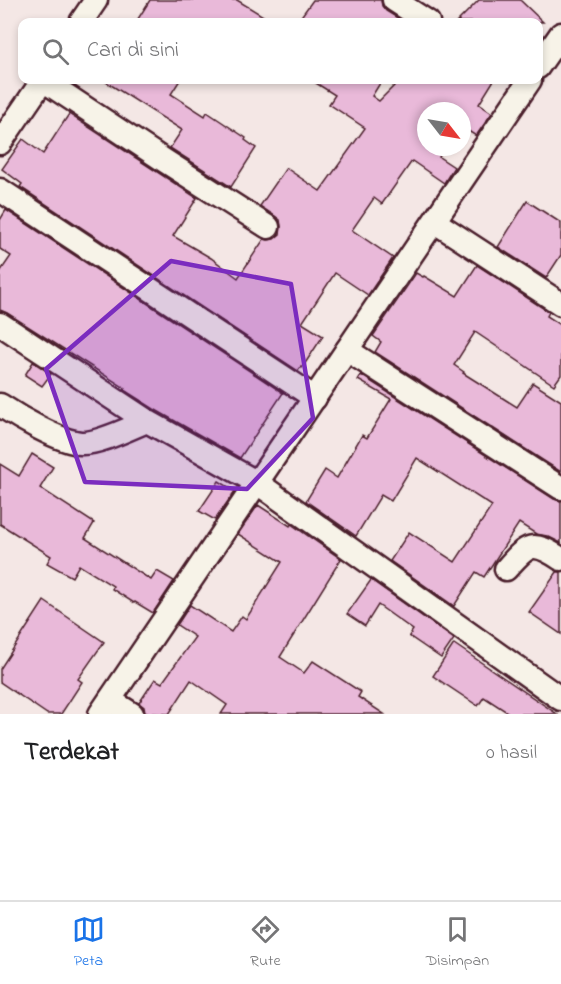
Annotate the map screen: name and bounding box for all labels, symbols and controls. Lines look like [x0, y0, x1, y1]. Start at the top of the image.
search box [18, 18, 543, 84]
icon: search [39, 35, 72, 68]
text: Cari di sini [87, 35, 179, 67]
north arrow [417, 102, 471, 156]
text: Terdekat [24, 734, 119, 772]
text: 0 hasil [486, 739, 537, 768]
tab: Peta [72, 913, 105, 973]
tab: Rute [249, 913, 282, 973]
tab: Disimpan [426, 913, 489, 973]

